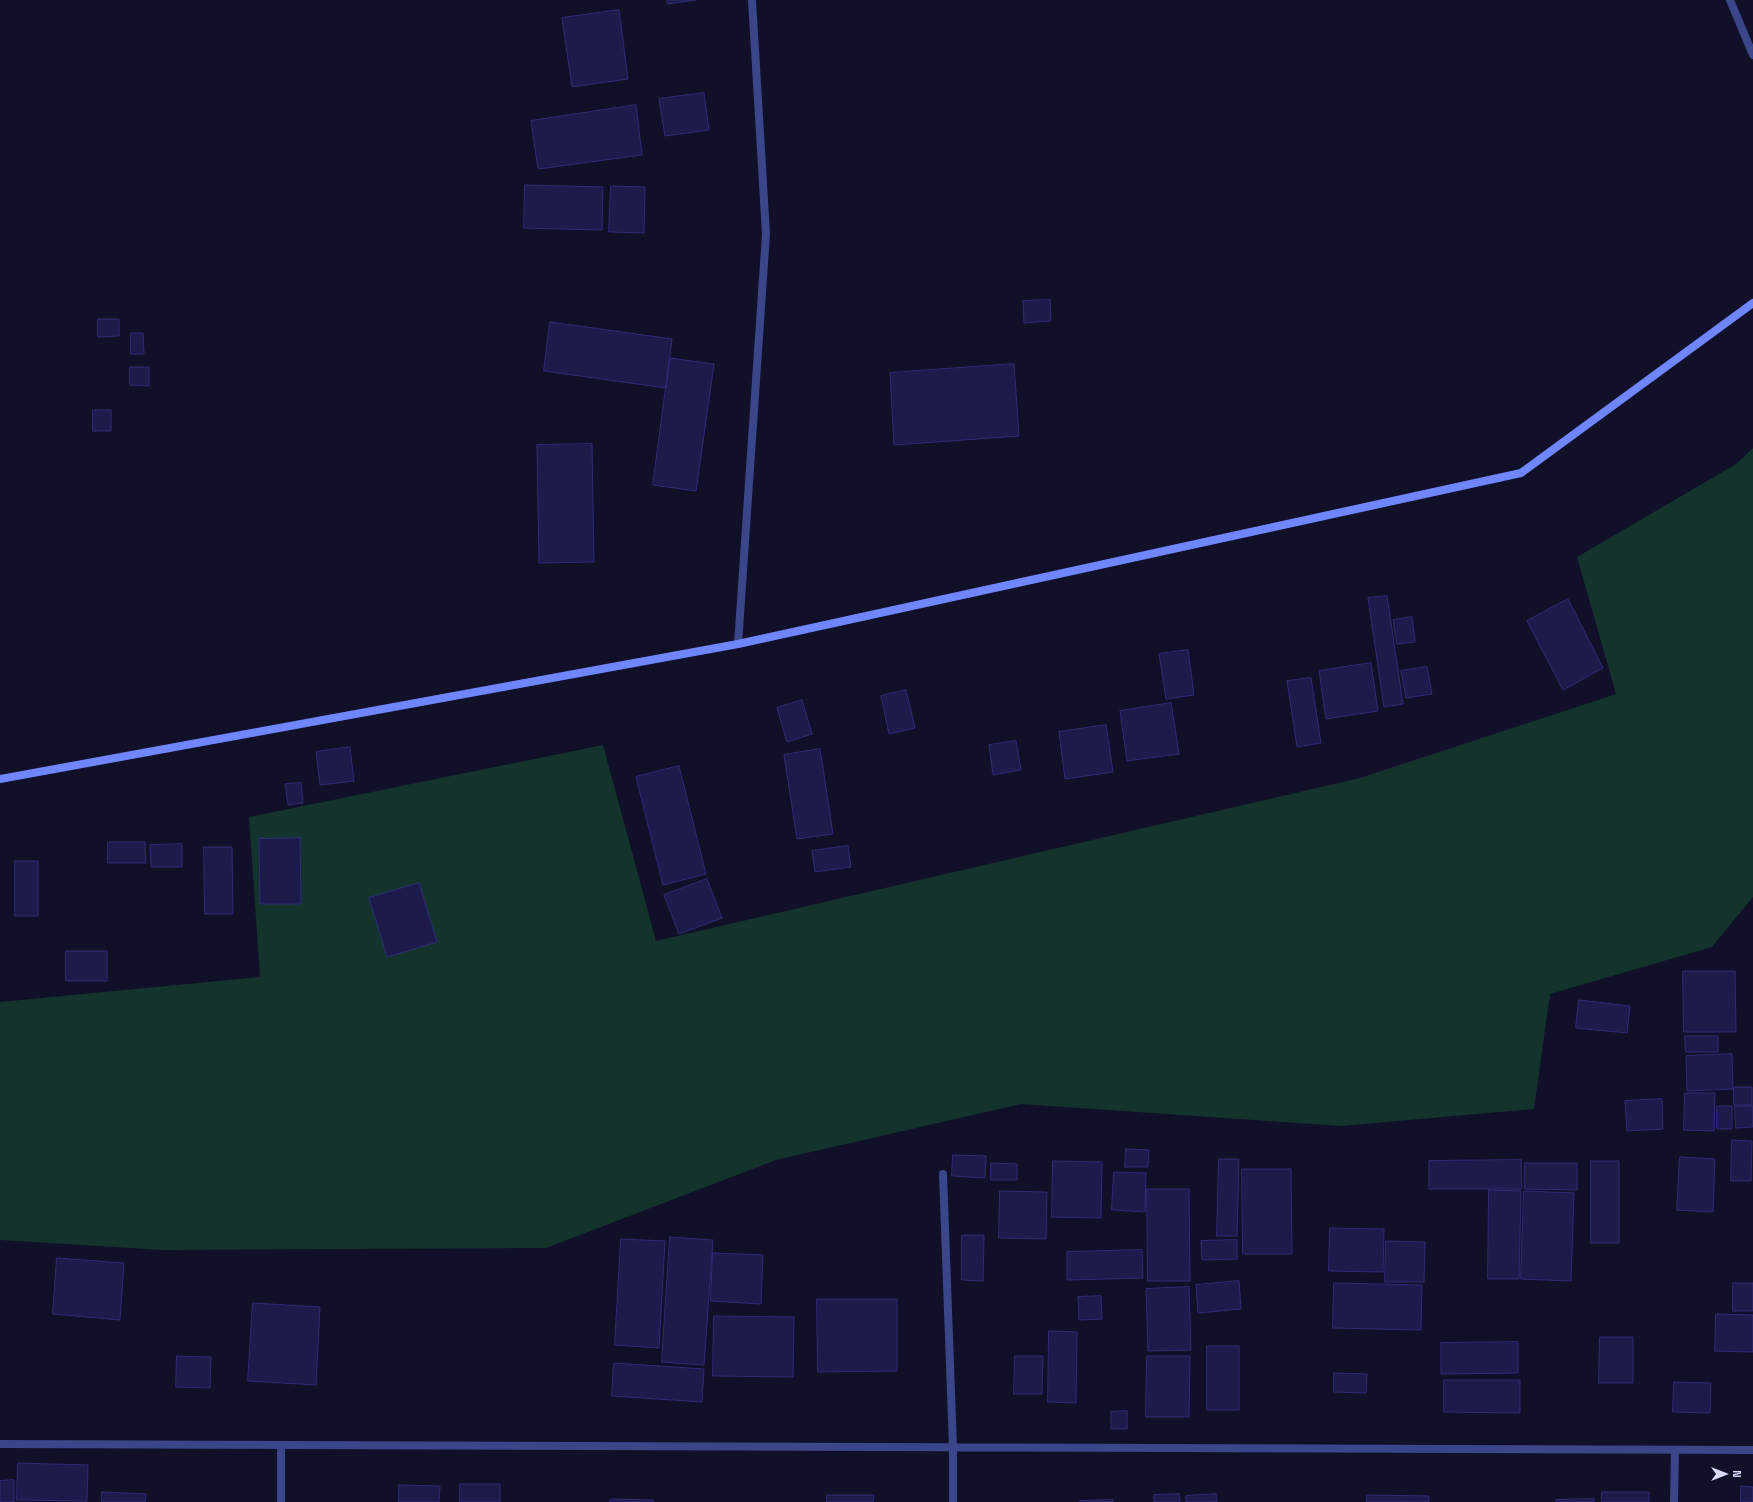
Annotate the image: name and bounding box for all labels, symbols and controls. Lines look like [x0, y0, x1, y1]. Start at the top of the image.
north arrow [1705, 1454, 1745, 1494]
text: N [1730, 1470, 1744, 1478]

